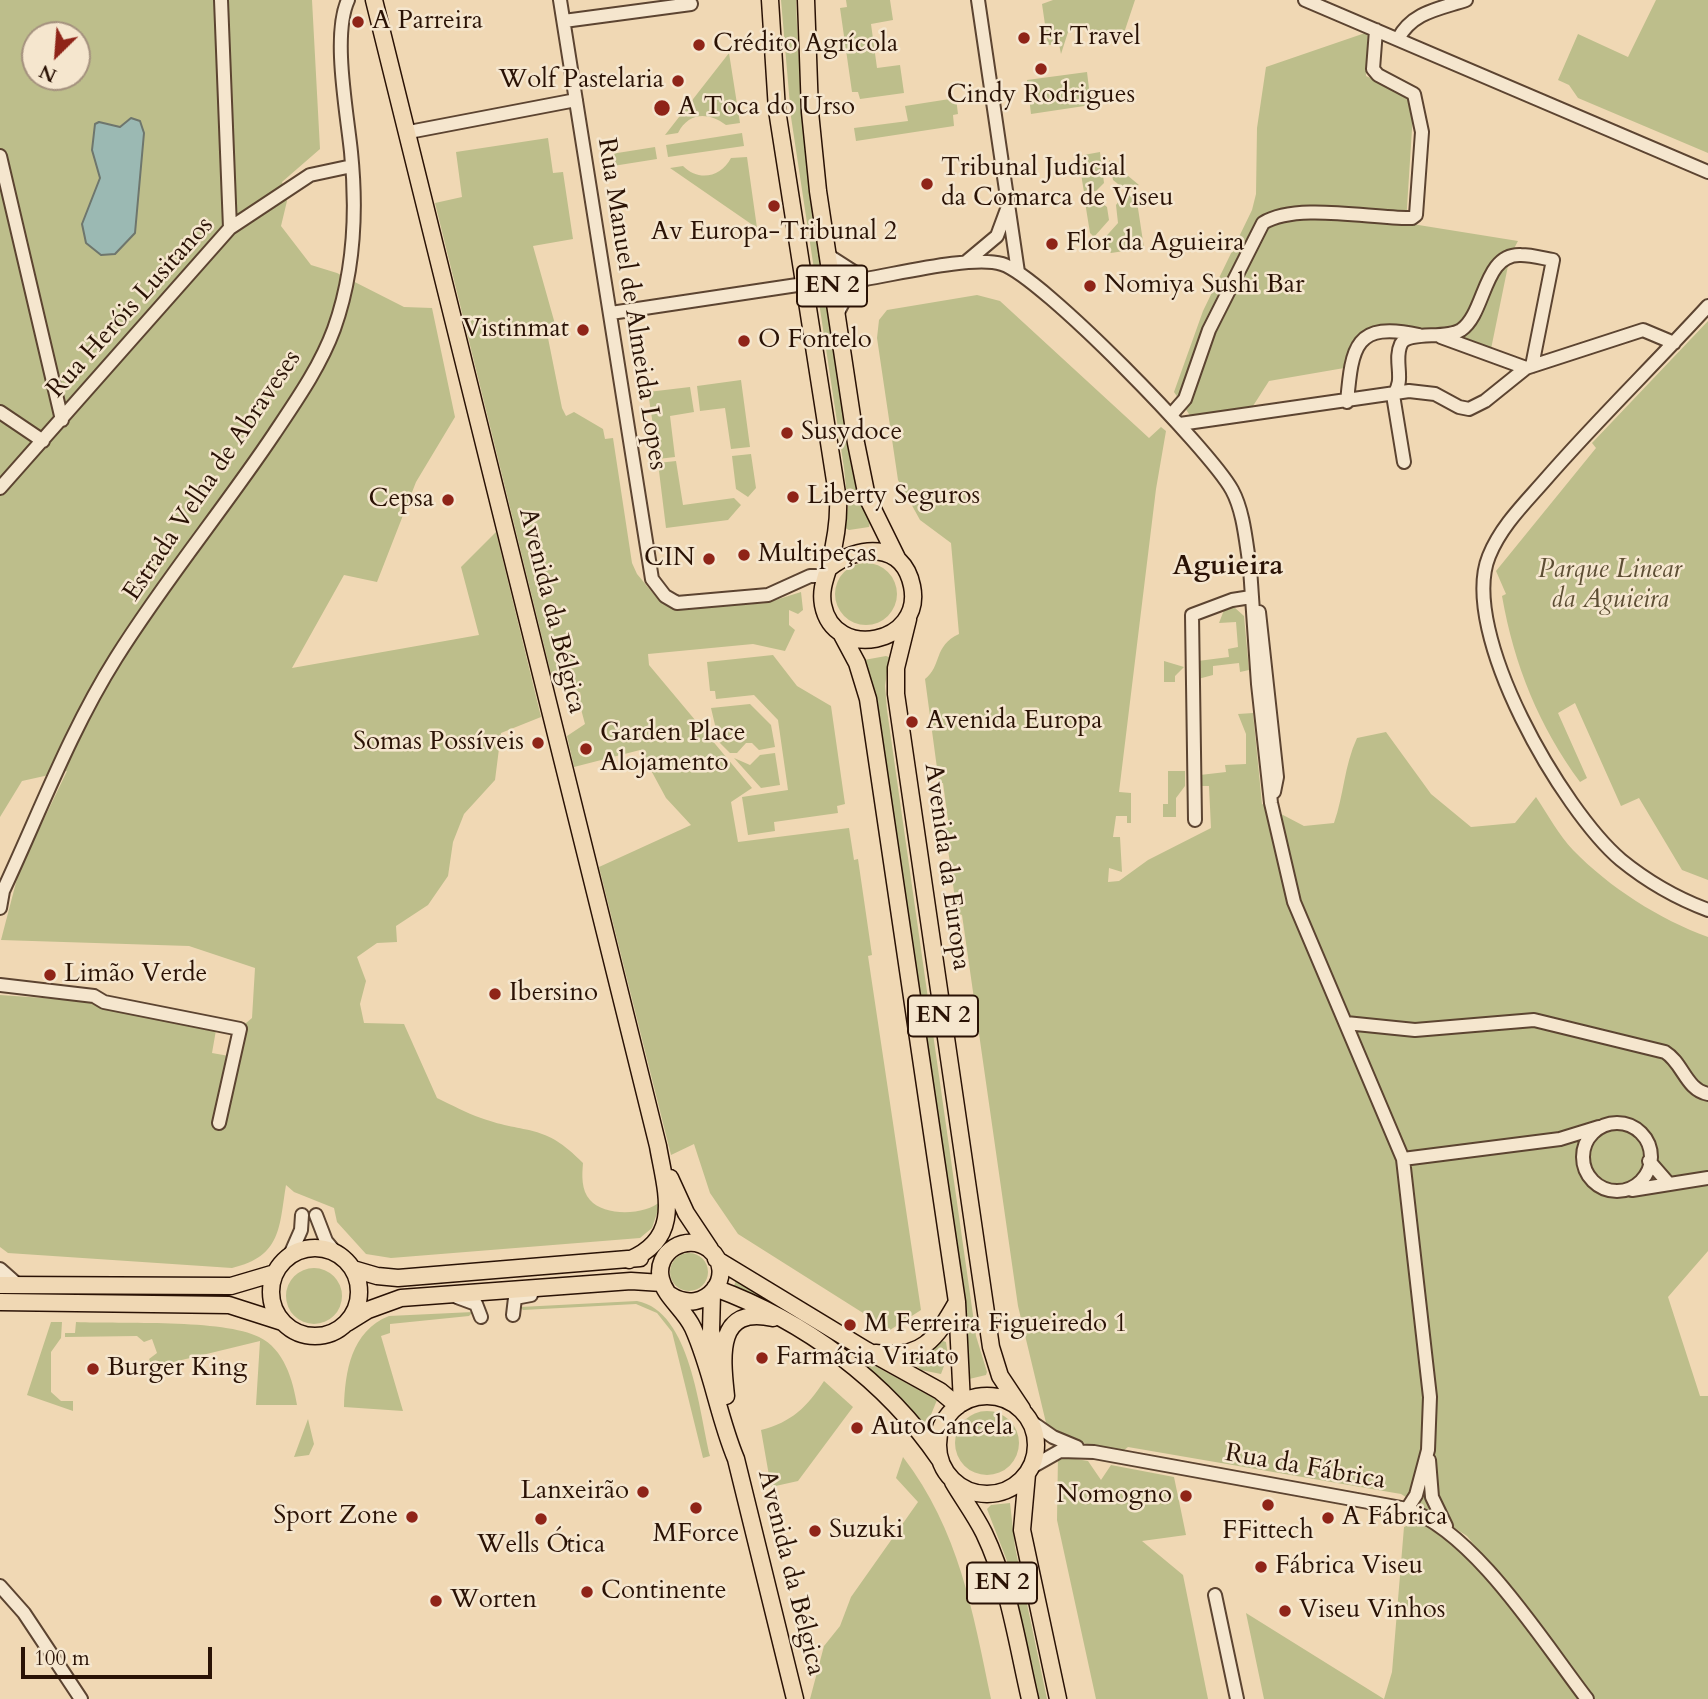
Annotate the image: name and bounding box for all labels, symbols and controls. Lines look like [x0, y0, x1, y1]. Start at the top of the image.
place label: A Parreira [372, 6, 483, 38]
marker: A Parreira [350, 14, 366, 30]
north arrow [21, 21, 91, 91]
place label: Fr Travel [1038, 22, 1141, 54]
place label: Crédito Agrícola [713, 29, 898, 61]
marker: Fr Travel [1016, 30, 1032, 46]
marker: Crédito Agrícola [691, 37, 707, 53]
text: N [35, 58, 61, 88]
marker: Cindy Rodrigues [1033, 61, 1049, 77]
place label: Wolf Pastelaria [499, 65, 664, 97]
marker: Wolf Pastelaria [670, 73, 686, 89]
place label: Cindy Rodrigues [947, 80, 1135, 112]
place label: A Toca do Urso [678, 92, 855, 124]
marker: A Toca do Urso [652, 98, 672, 118]
street label: Rua Manuel de Almeida Lopes [589, 136, 673, 472]
place label: Tribunal Judicial da Comarca de Viseu [941, 153, 1174, 214]
marker: Tribunal Judicial da Comarca de Viseu [919, 176, 935, 192]
marker: Av Europa-Tribunal 2 [766, 198, 782, 214]
street label: Rua Heróis Lusitanos [41, 211, 221, 405]
place label: Av Europa-Tribunal 2 [651, 217, 897, 249]
place label: Flor da Aguieira [1066, 228, 1244, 260]
marker: Flor da Aguieira [1044, 236, 1060, 252]
road number: EN 2 [797, 265, 867, 306]
place label: Nomiya Sushi Bar [1104, 270, 1304, 302]
marker: Nomiya Sushi Bar [1082, 278, 1098, 294]
place label: Vistinmat [462, 314, 569, 346]
marker: Vistinmat [575, 322, 591, 338]
place label: O Fontelo [758, 325, 872, 357]
marker: O Fontelo [736, 333, 752, 349]
street label: Estrada Velha de Abraveses [117, 345, 309, 607]
place label: Susydoce [801, 417, 902, 449]
marker: Susydoce [779, 425, 795, 441]
place label: Liberty Seguros [807, 481, 980, 513]
place label: Cepsa [369, 484, 434, 516]
marker: Liberty Seguros [785, 489, 801, 505]
marker: Cepsa [440, 492, 456, 508]
street label: Avenida da Bélgica [510, 505, 592, 717]
place label: Multipeças [758, 539, 876, 571]
place label: CIN [644, 543, 695, 575]
marker: Multipeças [736, 547, 752, 563]
marker: CIN [701, 551, 717, 567]
district label: Aguieira [1172, 551, 1284, 585]
park label: Parque Linear da Aguieira [1538, 555, 1682, 616]
place label: Avenida Europa [926, 706, 1103, 738]
marker: Avenida Europa [904, 714, 920, 730]
place label: Garden Place Alojamento [600, 718, 746, 780]
place label: Somas Possíveis [353, 727, 524, 759]
marker: Somas Possíveis [530, 735, 546, 751]
marker: Garden Place Alojamento [578, 741, 594, 757]
street label: Avenida da Europa [916, 762, 976, 972]
place label: Limão Verde [64, 959, 207, 991]
marker: Limão Verde [42, 967, 58, 983]
place label: Ibersino [509, 978, 598, 1010]
marker: Ibersino [487, 986, 503, 1002]
road number: EN 2 [908, 996, 978, 1036]
place label: M Ferreira Figueiredo 1 [864, 1309, 1127, 1341]
marker: M Ferreira Figueiredo 1 [842, 1317, 858, 1333]
place label: Farmácia Viriato [776, 1342, 959, 1374]
marker: Farmácia Viriato [754, 1350, 770, 1366]
place label: Burger King [107, 1353, 247, 1385]
marker: Burger King [85, 1361, 101, 1377]
place label: AutoCancela [871, 1412, 1013, 1444]
marker: AutoCancela [849, 1420, 865, 1436]
street label: Rua da Fábrica [1222, 1439, 1388, 1497]
street label: Avenida da Bélgica [749, 1467, 831, 1679]
place label: Lanxeirão [520, 1476, 629, 1508]
place label: Nomogno [1056, 1480, 1172, 1512]
marker: Lanxeirão [635, 1484, 651, 1500]
marker: Nomogno [1178, 1488, 1194, 1504]
marker: FFittech [1260, 1497, 1276, 1513]
marker: MForce [688, 1500, 704, 1516]
place label: Sport Zone [273, 1501, 398, 1533]
place label: A Fábrica [1342, 1502, 1447, 1534]
marker: Sport Zone [404, 1509, 420, 1525]
marker: A Fábrica [1320, 1510, 1336, 1526]
marker: Wells Ótica [533, 1511, 549, 1527]
place label: Suzuki [829, 1515, 903, 1547]
place label: FFittech [1222, 1516, 1314, 1548]
place label: MForce [653, 1519, 739, 1551]
marker: Suzuki [807, 1523, 823, 1539]
place label: Wells Ótica [477, 1530, 605, 1562]
place label: Fábrica Viseu [1275, 1551, 1423, 1583]
marker: Fábrica Viseu [1253, 1559, 1269, 1575]
road number: EN 2 [967, 1562, 1037, 1604]
place label: Continente [601, 1576, 727, 1608]
marker: Continente [579, 1584, 595, 1600]
place label: Worten [450, 1585, 537, 1617]
marker: Worten [428, 1593, 444, 1609]
place label: Viseu Vinhos [1299, 1595, 1445, 1627]
marker: Viseu Vinhos [1277, 1603, 1293, 1619]
scale bar [24, 1632, 215, 1676]
text: 100 m [34, 1644, 90, 1673]

